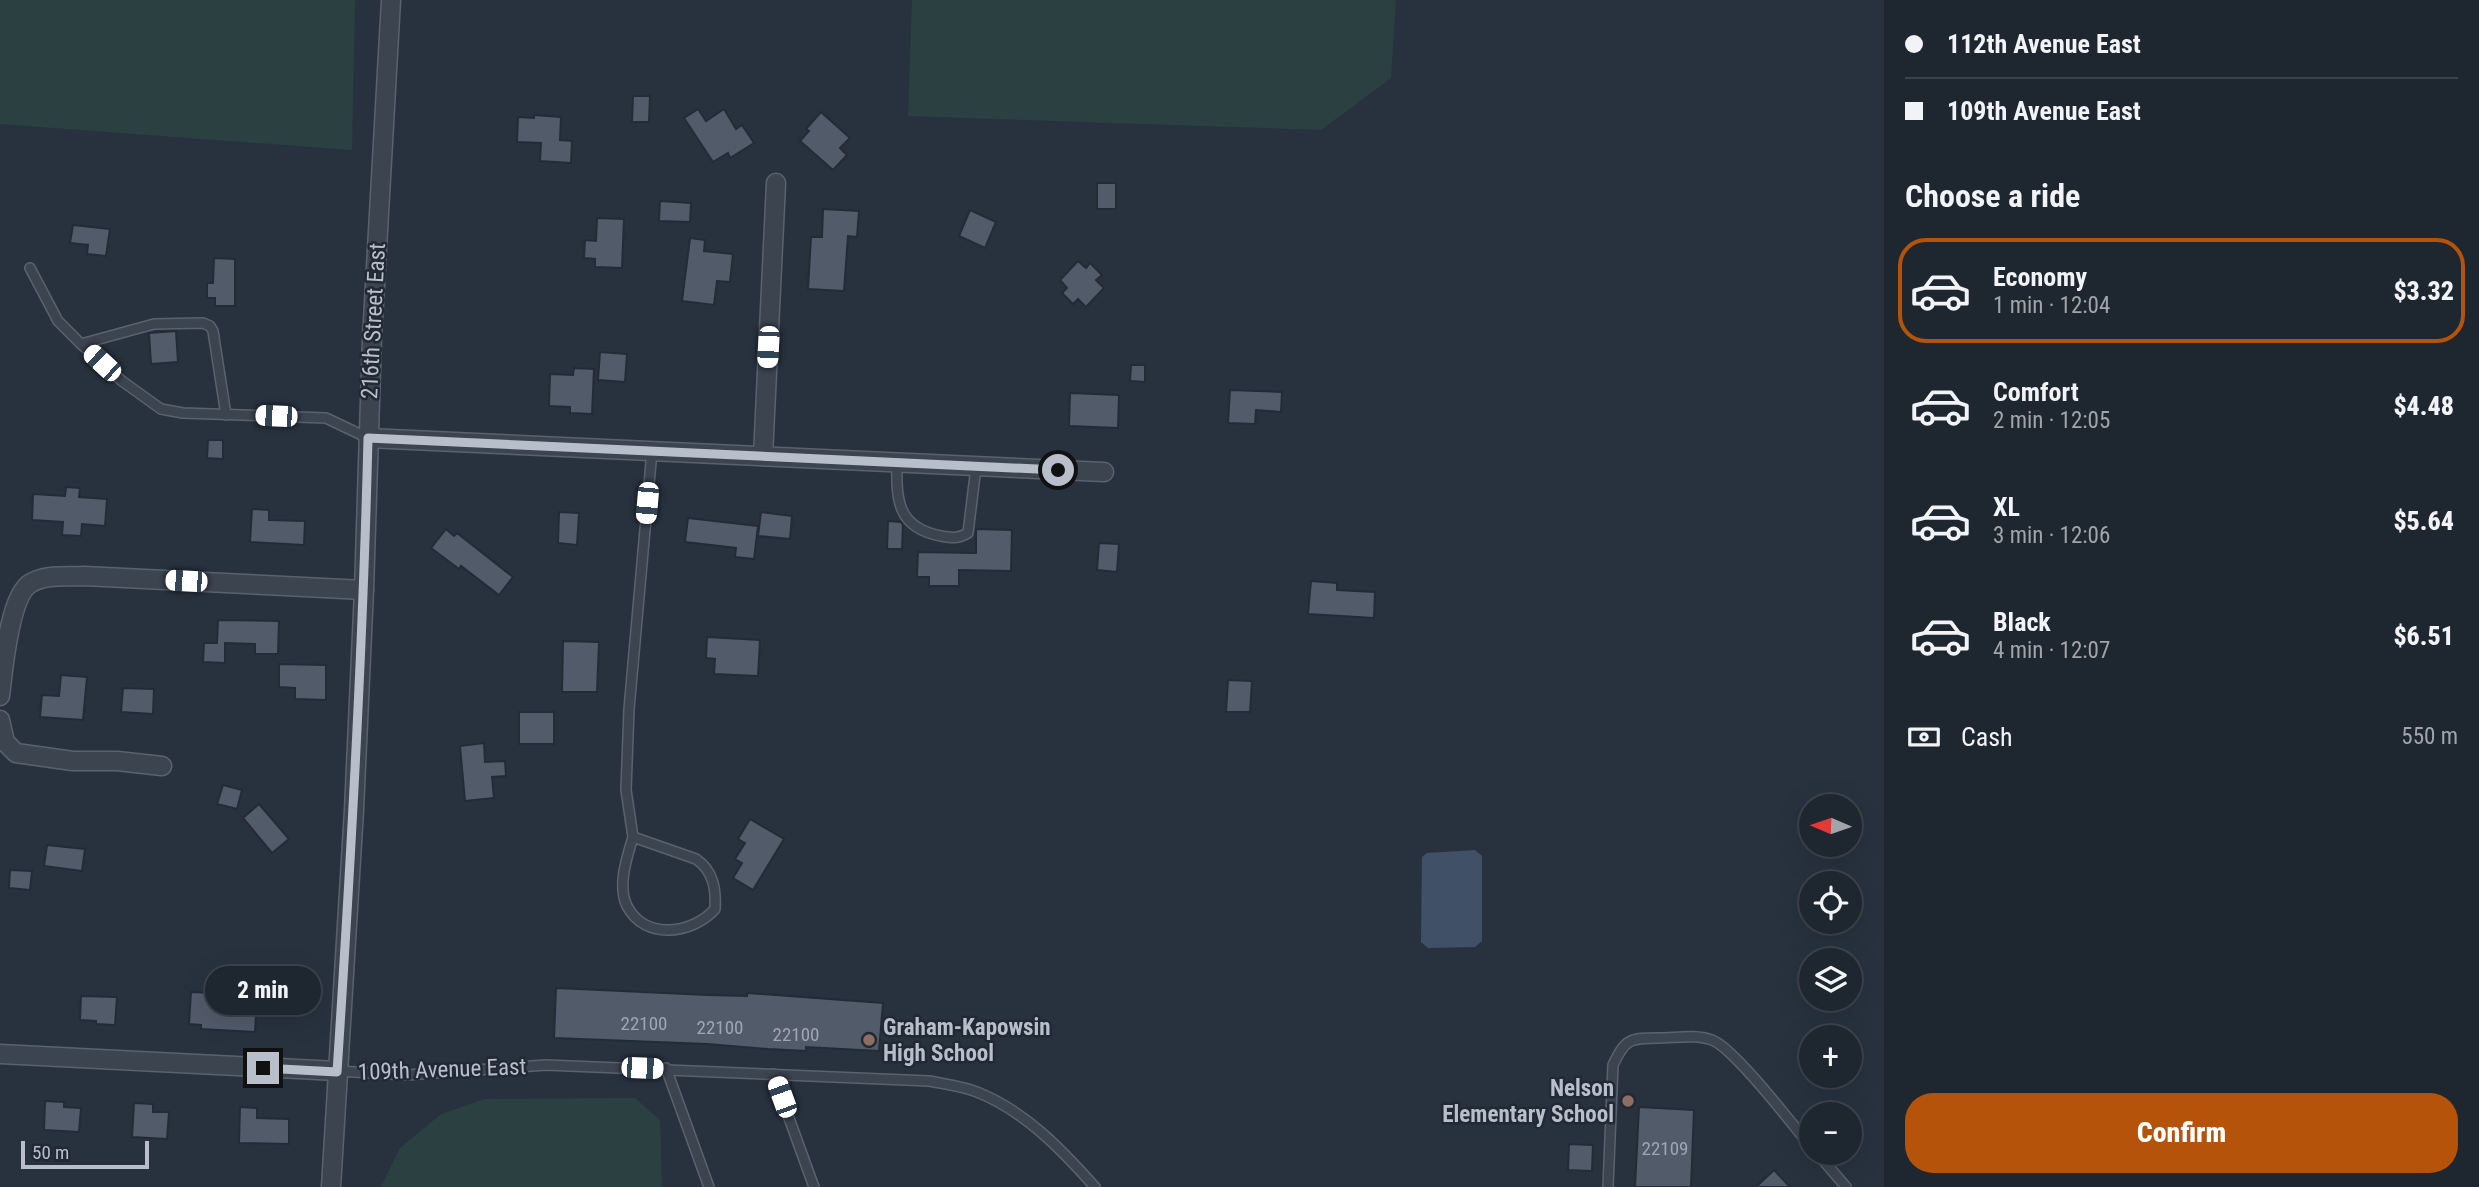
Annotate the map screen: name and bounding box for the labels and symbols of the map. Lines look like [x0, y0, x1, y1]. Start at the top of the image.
street label: 216th Street East [356, 242, 391, 400]
car [757, 325, 780, 369]
car [80, 341, 125, 385]
car [255, 405, 298, 427]
route start [1042, 454, 1074, 486]
car [635, 481, 660, 525]
car [165, 569, 208, 593]
north arrow [1799, 794, 1862, 858]
callout: 2 min [205, 967, 321, 1016]
house number: 22100 [621, 1012, 667, 1035]
place label: Graham-Kapowsin High School [883, 1014, 1051, 1067]
house number: 22100 [697, 1016, 743, 1039]
house number: 22100 [773, 1023, 819, 1046]
marker: Graham-Kapowsin High School [861, 1032, 877, 1048]
route end [247, 1052, 279, 1084]
street label: 109th Avenue East [357, 1053, 527, 1086]
car [621, 1057, 664, 1079]
car [765, 1074, 800, 1120]
place label: Nelson Elementary School [1442, 1075, 1614, 1128]
marker: Nelson Elementary School [1620, 1093, 1636, 1109]
house number: 22109 [1642, 1137, 1688, 1160]
scale bar [21, 1138, 149, 1170]

